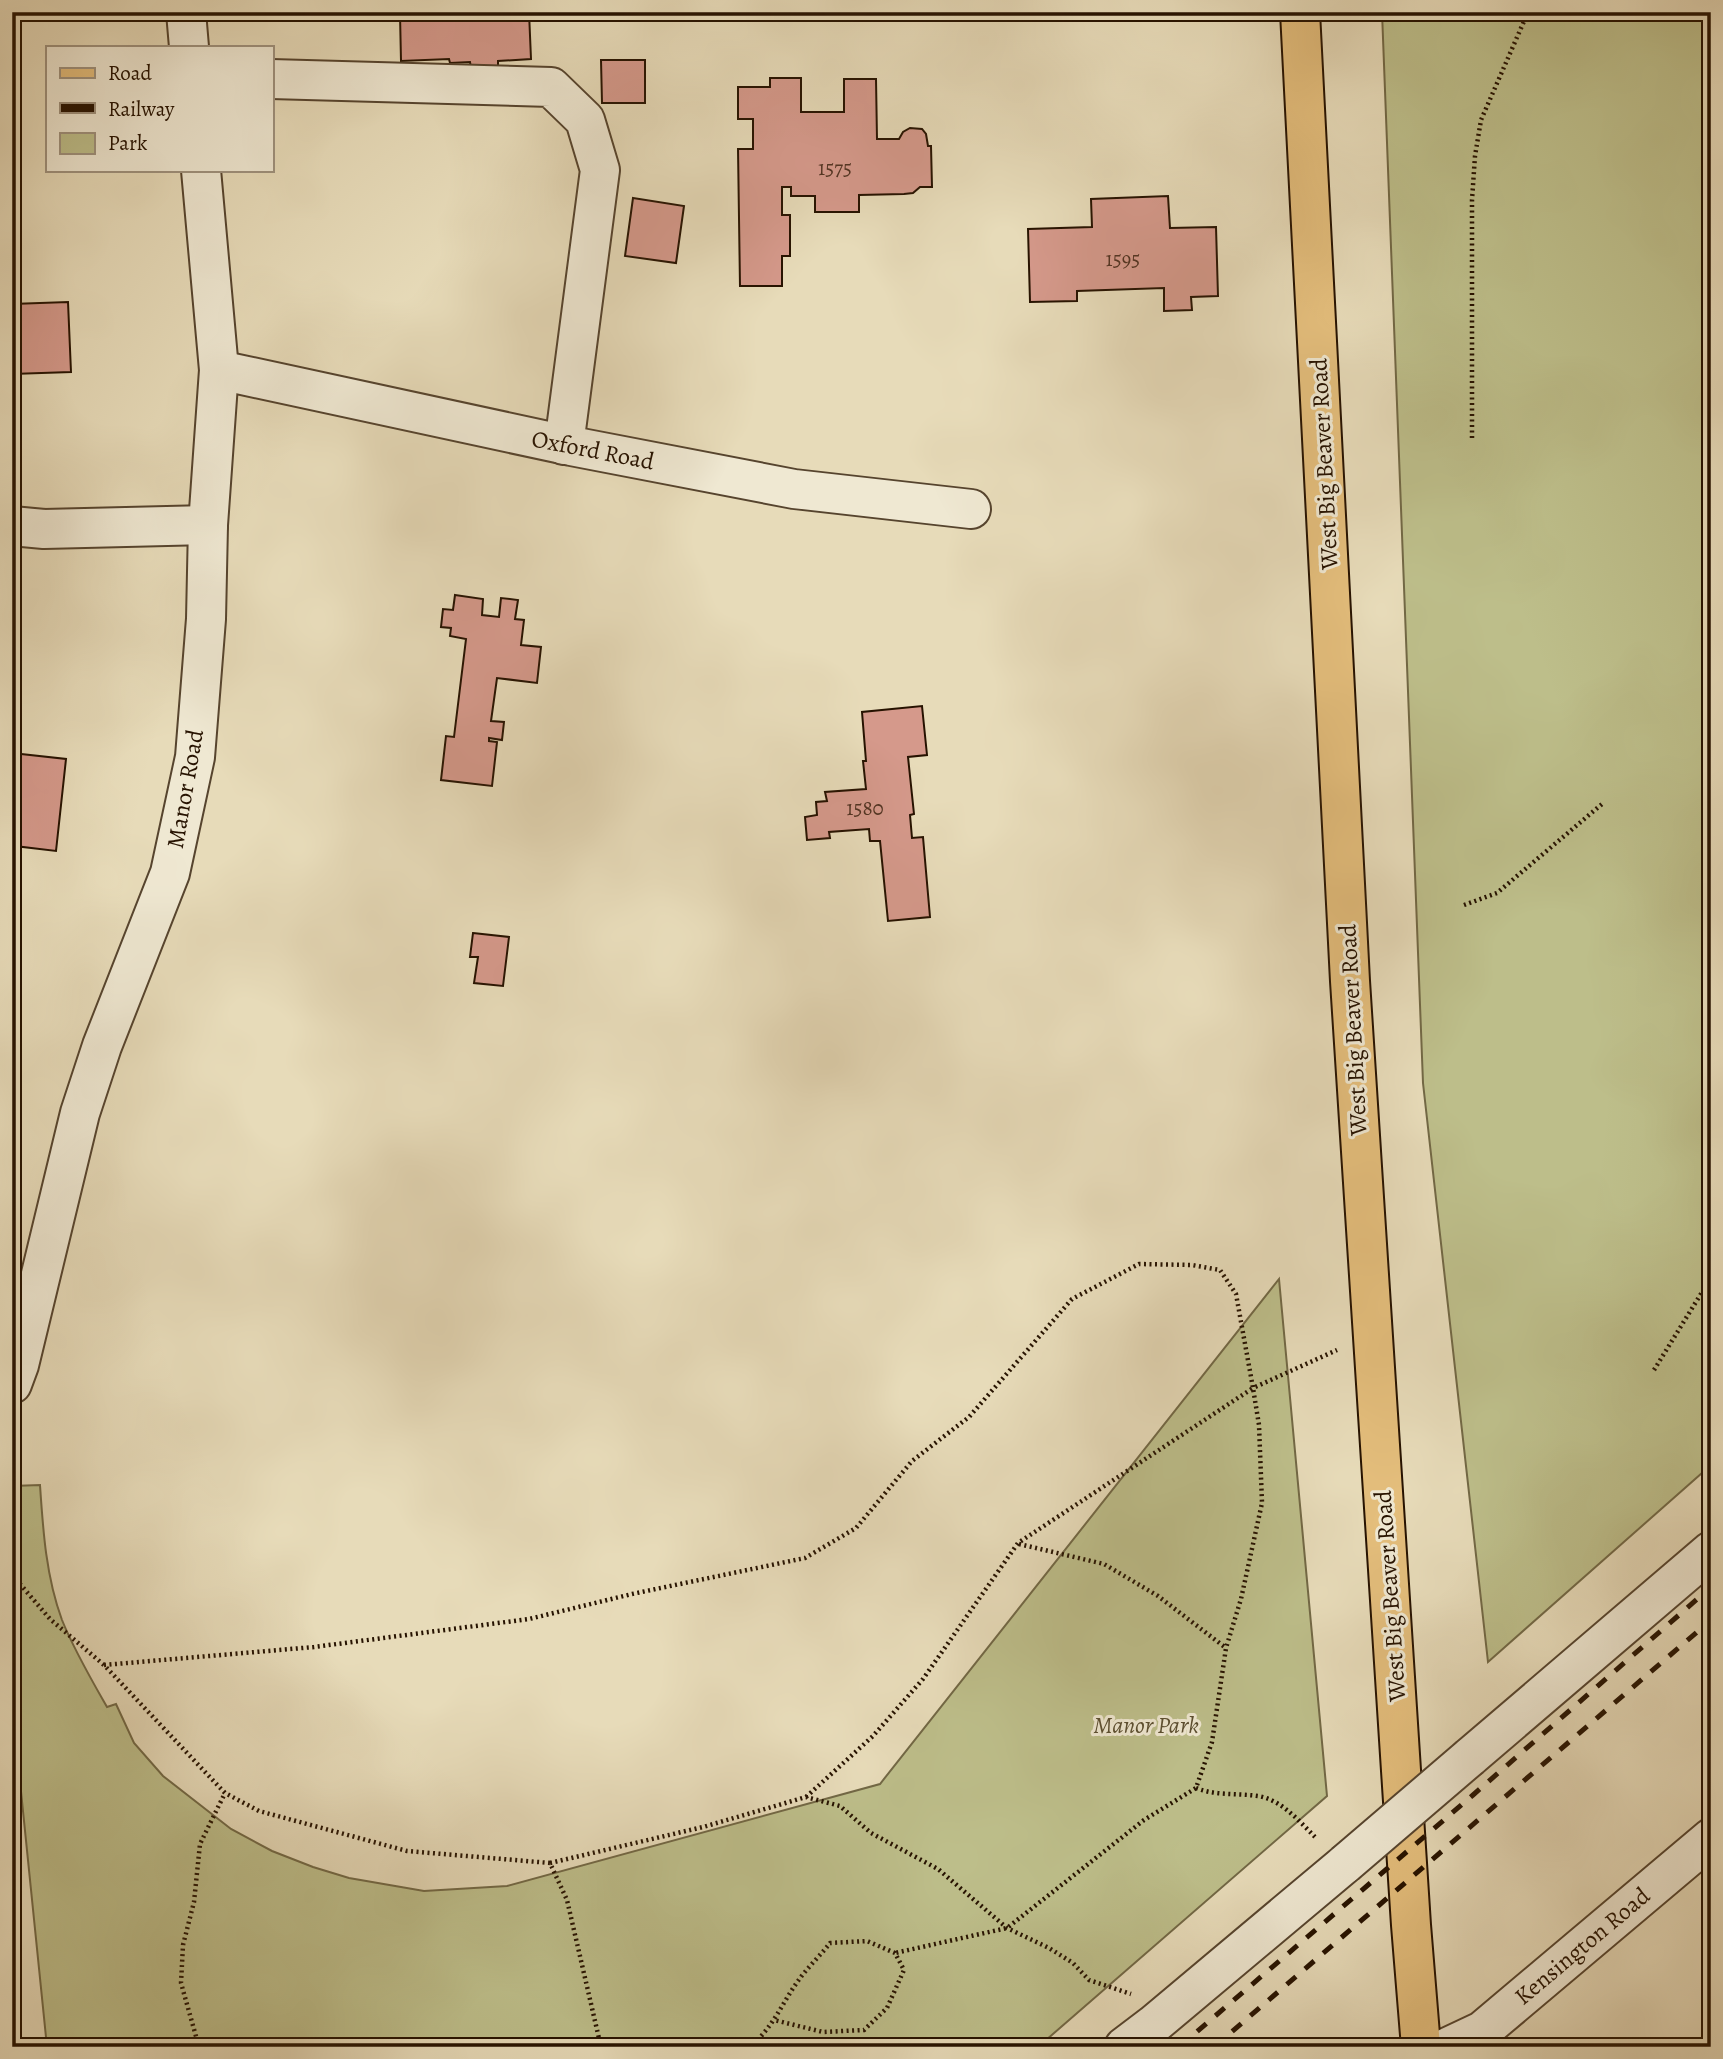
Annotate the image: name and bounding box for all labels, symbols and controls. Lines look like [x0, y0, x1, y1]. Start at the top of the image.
legend [46, 46, 273, 172]
text: Road [108, 59, 152, 87]
text: Railway [108, 95, 175, 123]
text: Park [108, 129, 148, 157]
house number: 1575 [818, 154, 852, 182]
house number: 1595 [1106, 245, 1140, 273]
street label: West Big Beaver Road [1302, 357, 1346, 572]
street label: Oxford Road [529, 422, 657, 478]
street label: Manor Road [159, 727, 211, 851]
house number: 1580 [846, 794, 884, 822]
street label: West Big Beaver Road [1331, 923, 1375, 1138]
street label: West Big Beaver Road [1367, 1489, 1413, 1704]
park label: Manor Park [1093, 1709, 1199, 1741]
street label: Kensington Road [1508, 1880, 1657, 2012]

